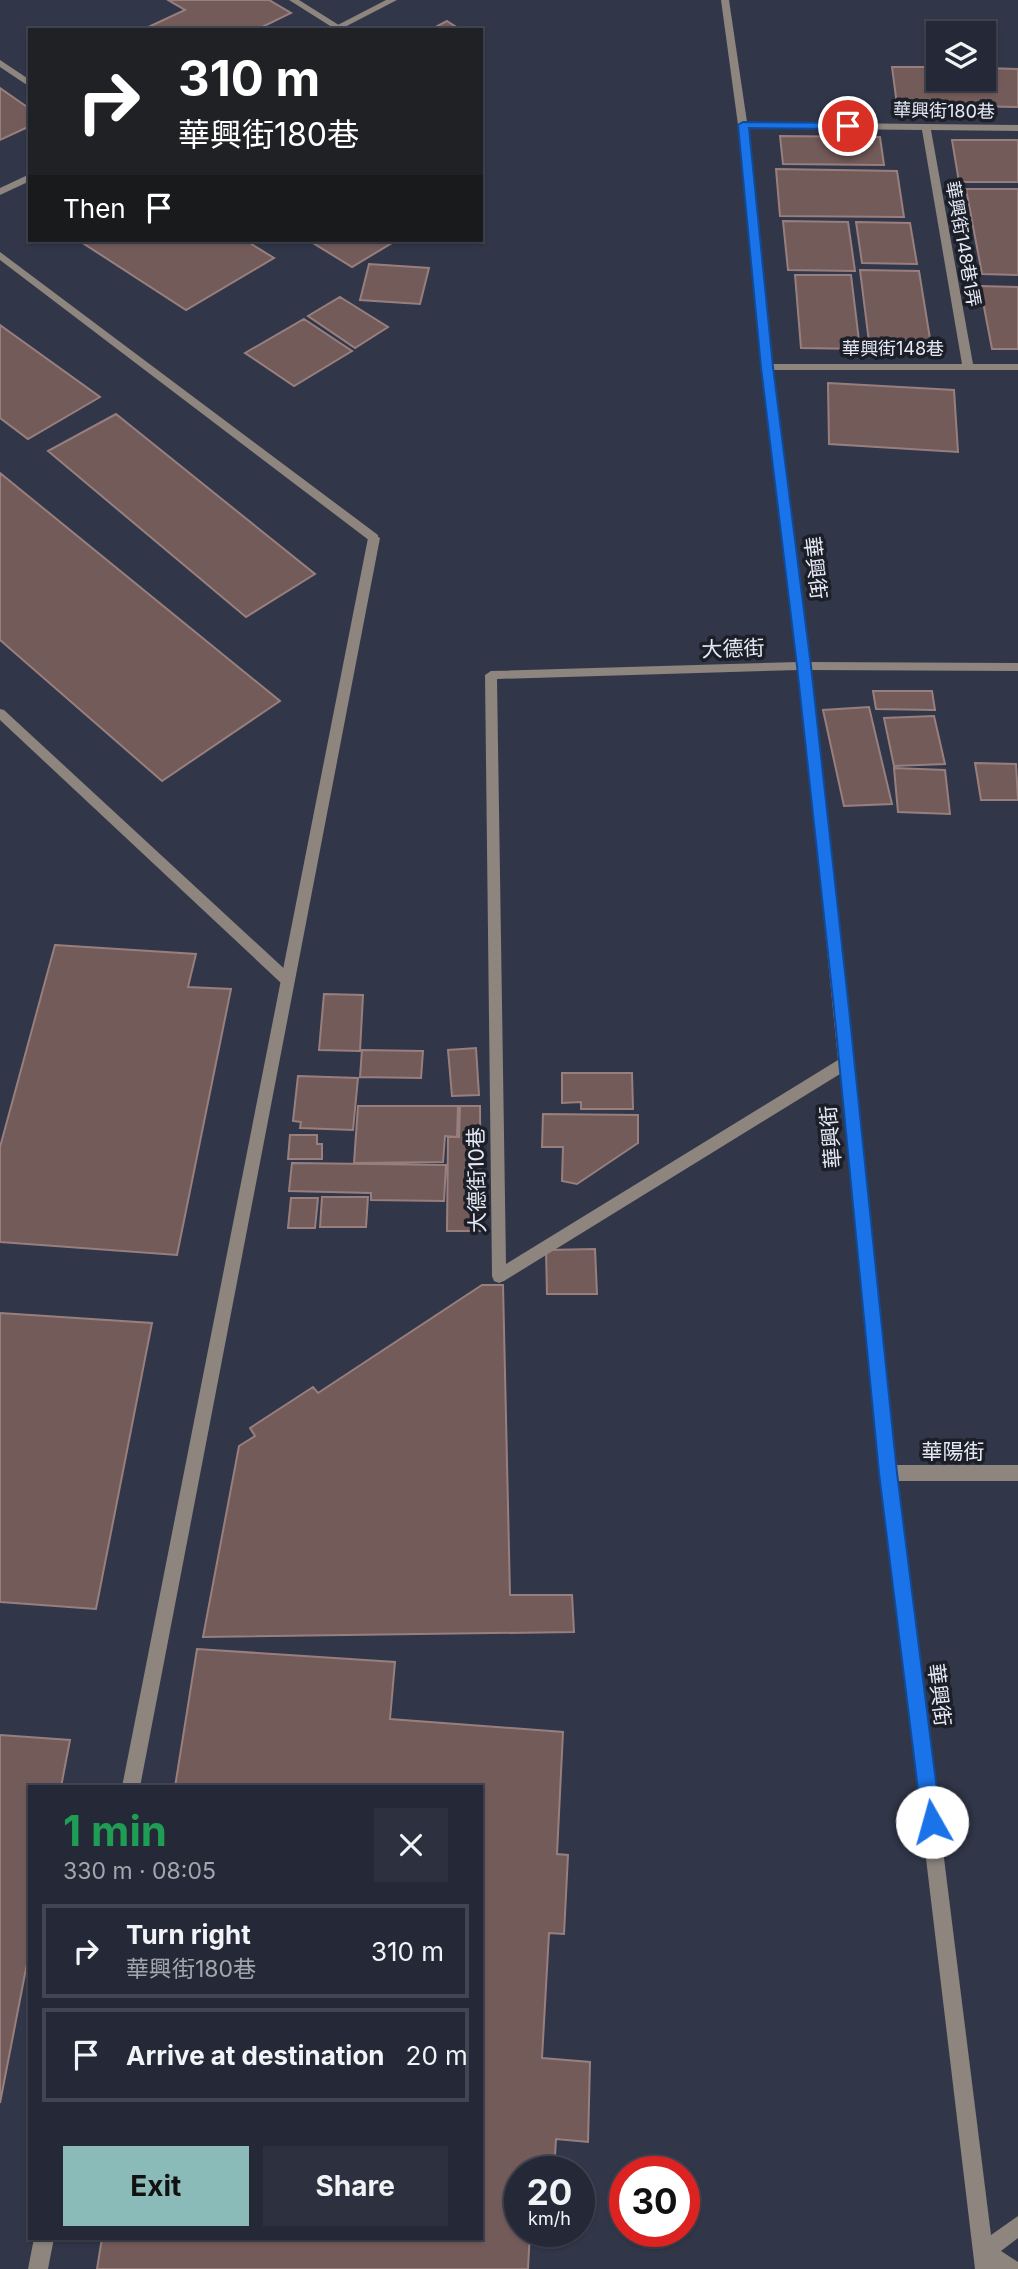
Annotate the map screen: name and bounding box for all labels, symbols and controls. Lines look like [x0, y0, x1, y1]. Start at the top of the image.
map controls [926, 21, 996, 91]
button: layers [926, 21, 996, 91]
text: 310 m [178, 49, 320, 108]
icon: right [63, 56, 154, 147]
pin [818, 96, 878, 156]
street label: 華興街180巷 [893, 99, 995, 122]
icon: arrive [829, 107, 867, 145]
text: 華興街180巷 [178, 115, 359, 154]
street label: 華興街148巷1弄 [942, 179, 985, 308]
icon: arrive [140, 189, 178, 227]
text: Then [63, 193, 126, 224]
street label: 華興街148巷 [842, 338, 944, 359]
street label: 華興街 [799, 535, 832, 601]
street label: 大德街 [701, 635, 765, 662]
street label: 華興街 [815, 1105, 846, 1170]
street label: 大德街10巷 [463, 1127, 490, 1233]
street label: 華陽街 [922, 1439, 985, 1464]
street label: 華興街 [923, 1662, 956, 1728]
position arrow [895, 1785, 969, 1859]
text: 1 min [63, 1805, 167, 1856]
button: close [374, 1808, 448, 1882]
text: 330 m · 08:05 [63, 1857, 216, 1885]
text: Turn right [126, 1919, 251, 1950]
icon: right [67, 1932, 105, 1970]
text: 310 m [371, 1936, 444, 1967]
text: 華興街180巷 [126, 1955, 256, 1983]
icon: arrive [67, 2036, 105, 2074]
text: Arrive at destination [126, 2040, 385, 2071]
text: 20 m [406, 2040, 468, 2071]
button: Exit [63, 2146, 249, 2226]
button: Share [263, 2146, 448, 2226]
speed limit sign: 30 [609, 2156, 700, 2247]
text: 20 [527, 2171, 572, 2213]
text: km/h [528, 2208, 571, 2229]

